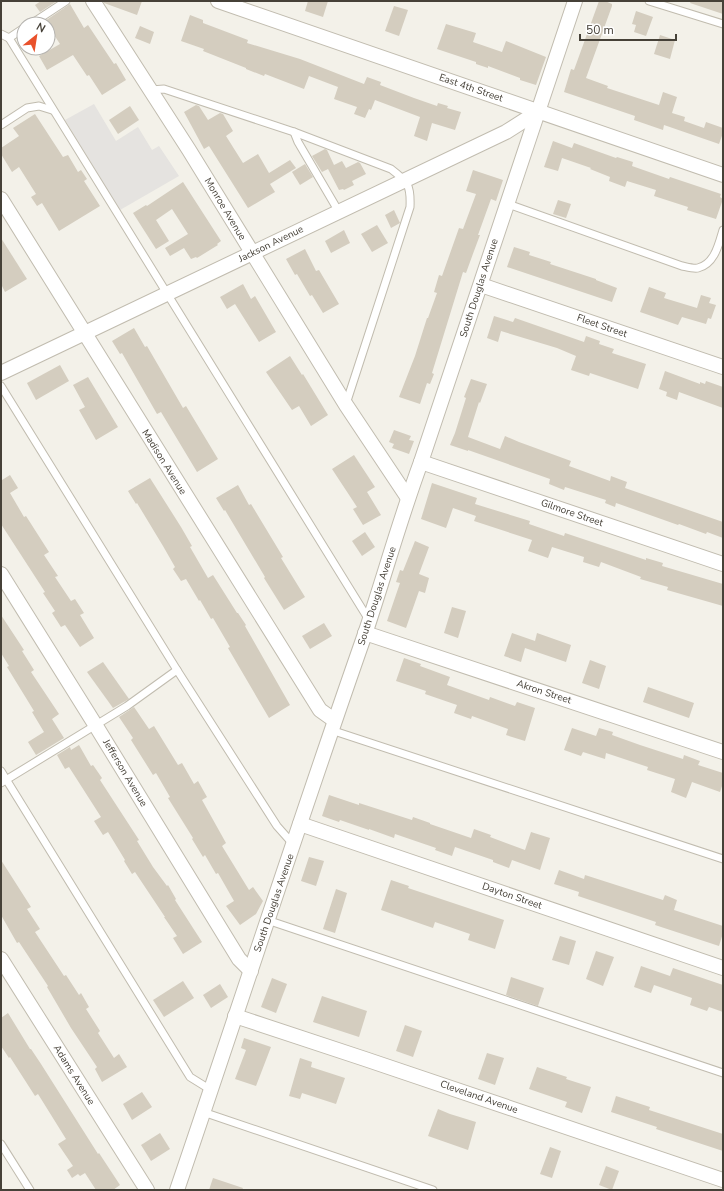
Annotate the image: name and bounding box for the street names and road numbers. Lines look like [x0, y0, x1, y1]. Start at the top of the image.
street label: East 4th Street [437, 70, 505, 106]
street label: Monroe Avenue [201, 175, 249, 243]
street label: Jackson Avenue [235, 222, 306, 266]
street label: South Douglas Avenue [456, 237, 502, 339]
street label: Fleet Street [575, 311, 630, 341]
street label: Madison Avenue [138, 427, 190, 497]
street label: Gilmore Street [539, 496, 606, 530]
street label: South Douglas Avenue [354, 545, 400, 647]
street label: Akron Street [515, 677, 574, 708]
street label: Jefferson Avenue [99, 736, 151, 809]
street label: South Douglas Avenue [251, 852, 297, 954]
street label: Dayton Street [480, 879, 544, 913]
street label: Adams Avenue [50, 1042, 98, 1108]
street label: Cleveland Avenue [438, 1077, 520, 1117]

